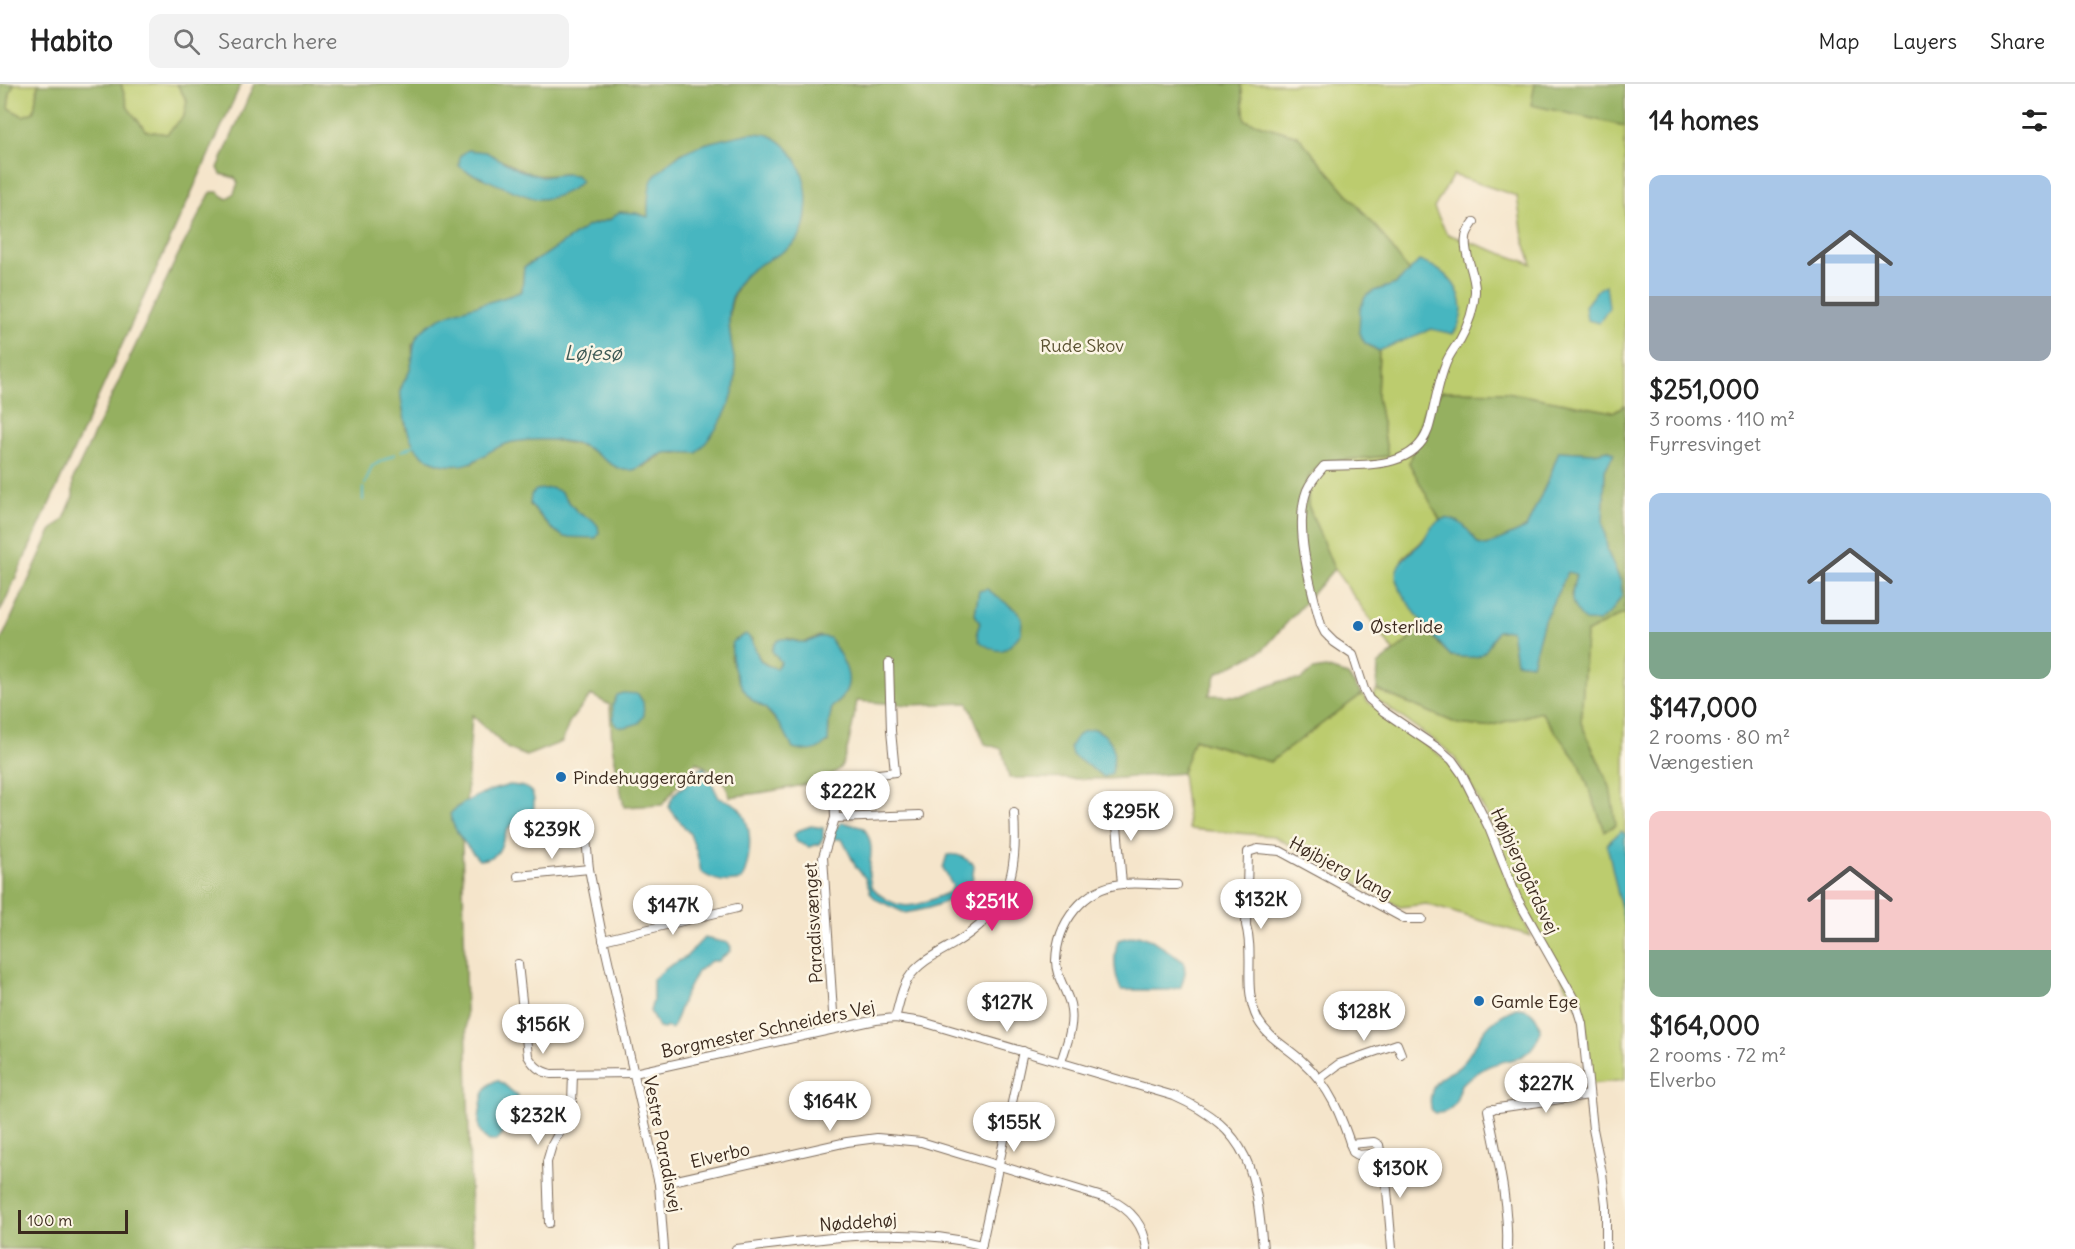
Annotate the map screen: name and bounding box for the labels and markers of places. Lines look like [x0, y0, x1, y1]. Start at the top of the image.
place label: Østerlide [1370, 615, 1443, 638]
marker: Østerlide [1351, 619, 1365, 633]
place label: Pindehuggergården [573, 766, 734, 789]
marker: Pindehuggergården [554, 770, 568, 784]
pin: $222K [806, 771, 890, 822]
pin: $295K [1089, 791, 1173, 842]
pin: $239K [510, 809, 594, 860]
pin: $132K [1219, 879, 1303, 930]
pin: $251K [950, 881, 1034, 932]
pin: $147K [631, 885, 715, 936]
pin: $127K [965, 982, 1049, 1033]
place label: Gamle Ege [1491, 990, 1578, 1013]
pin: $128K [1322, 991, 1406, 1042]
marker: Gamle Ege [1472, 994, 1486, 1008]
pin: $156K [501, 1004, 585, 1055]
pin: $227K [1504, 1063, 1588, 1114]
pin: $164K [788, 1081, 872, 1132]
pin: $232K [496, 1095, 580, 1146]
pin: $155K [972, 1102, 1056, 1153]
pin: $130K [1358, 1148, 1442, 1199]

